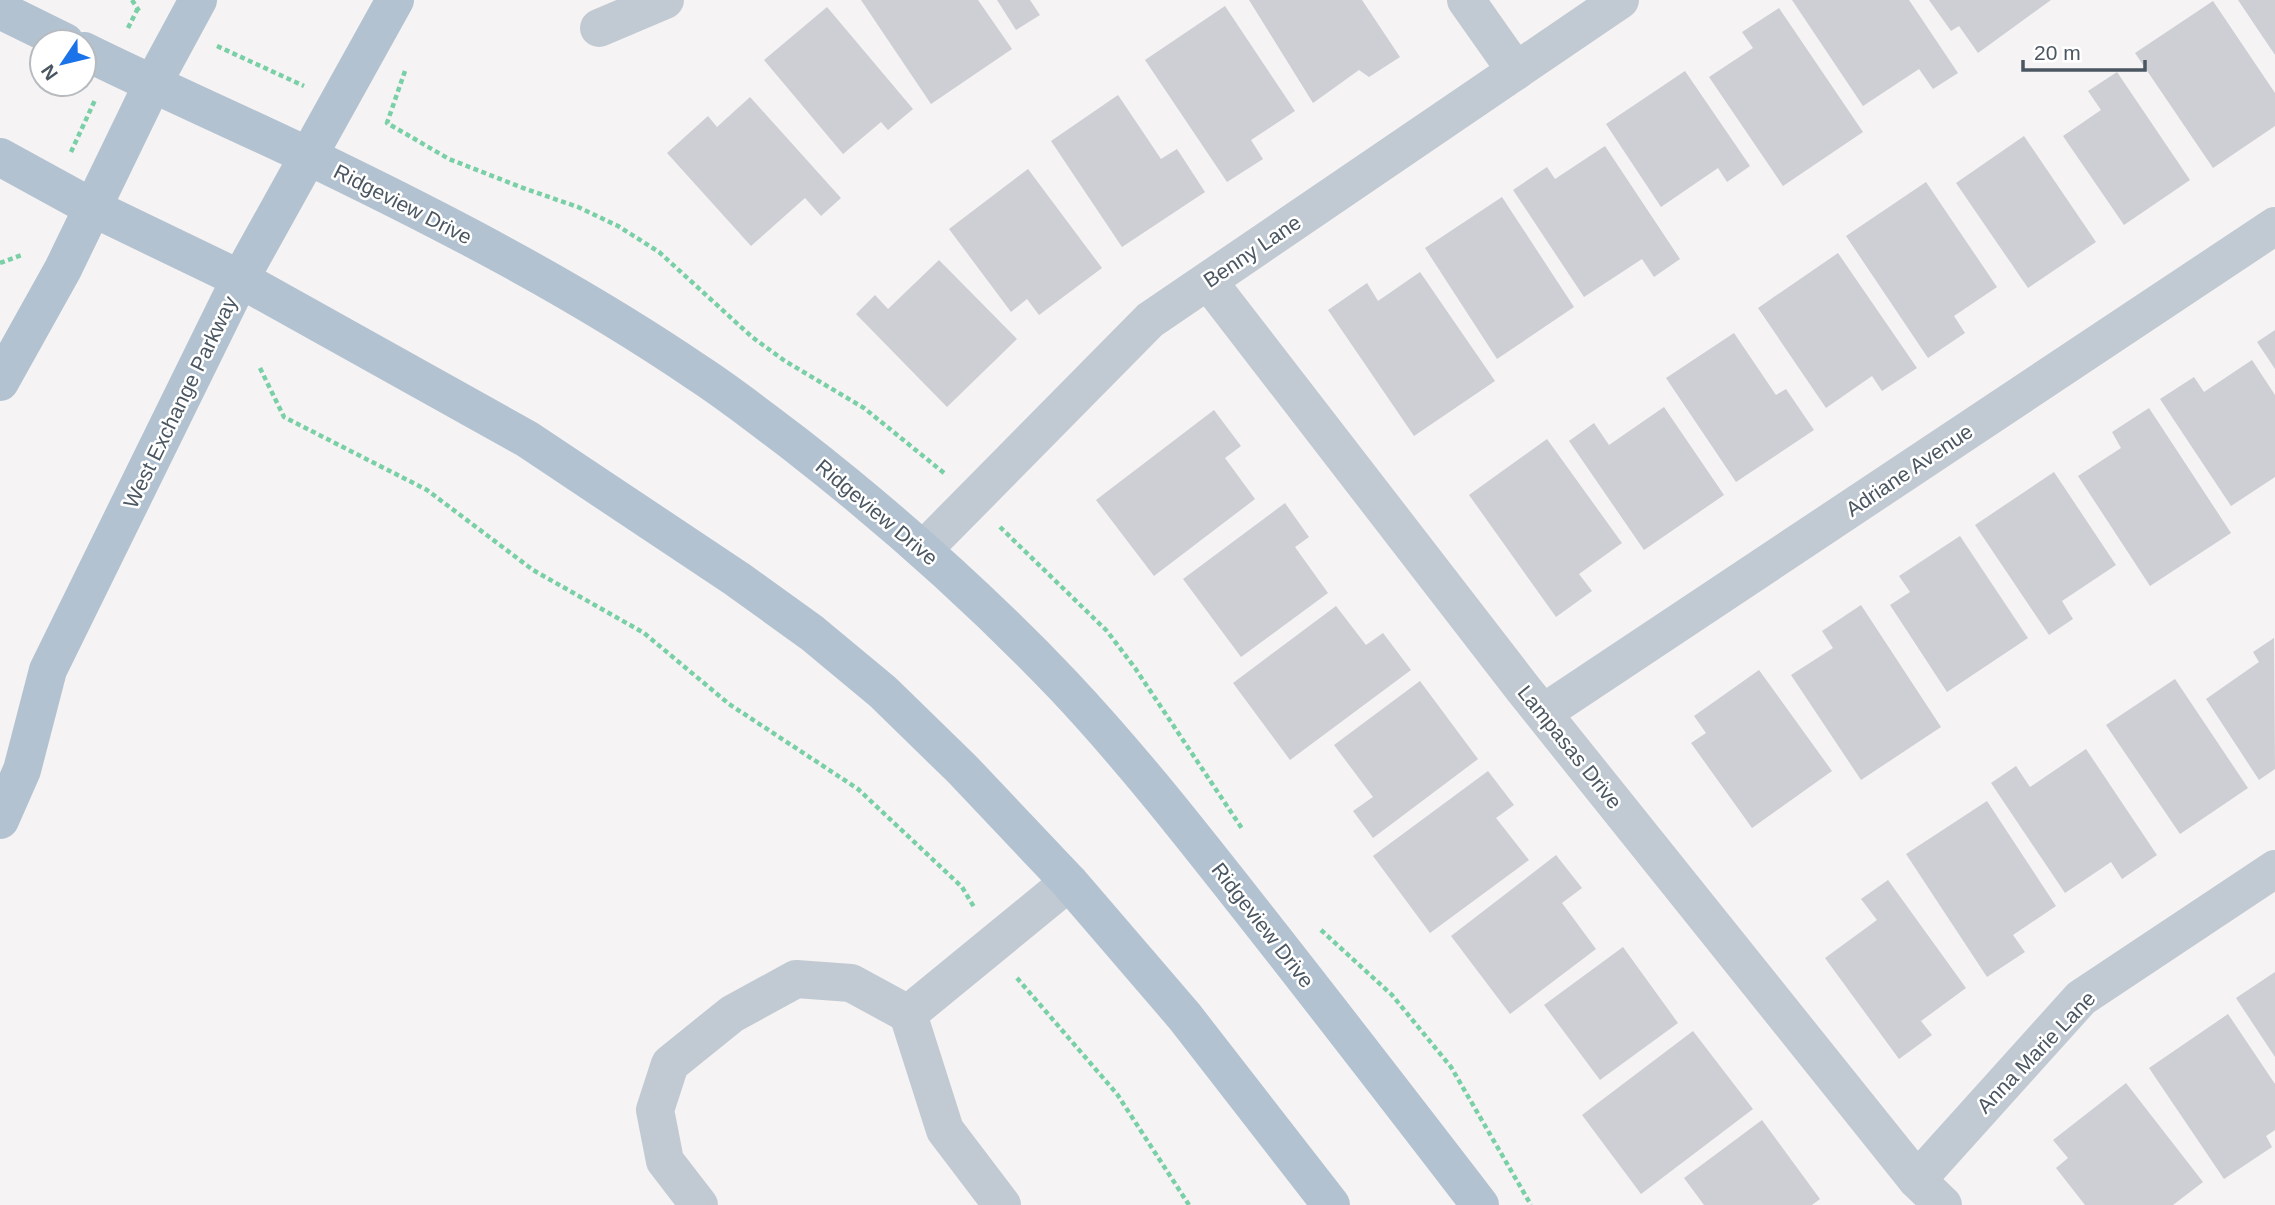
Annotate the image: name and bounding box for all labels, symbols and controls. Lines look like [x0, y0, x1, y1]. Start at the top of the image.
north arrow [28, 28, 98, 98]
scale bar [2023, 28, 2146, 72]
text: 20 m [2034, 41, 2081, 64]
text: N [37, 61, 62, 84]
street label: Ridgeview Drive [330, 159, 476, 249]
street label: Benny Lane [1199, 210, 1305, 292]
street label: West Exchange Parkway [119, 292, 242, 512]
street label: Adriane Avenue [1841, 419, 1977, 521]
street label: Ridgeview Drive [811, 454, 943, 570]
street label: Lampasas Drive [1513, 681, 1627, 813]
street label: Ridgeview Drive [1207, 858, 1319, 992]
street label: Anna Marie Lane [1972, 986, 2100, 1118]

